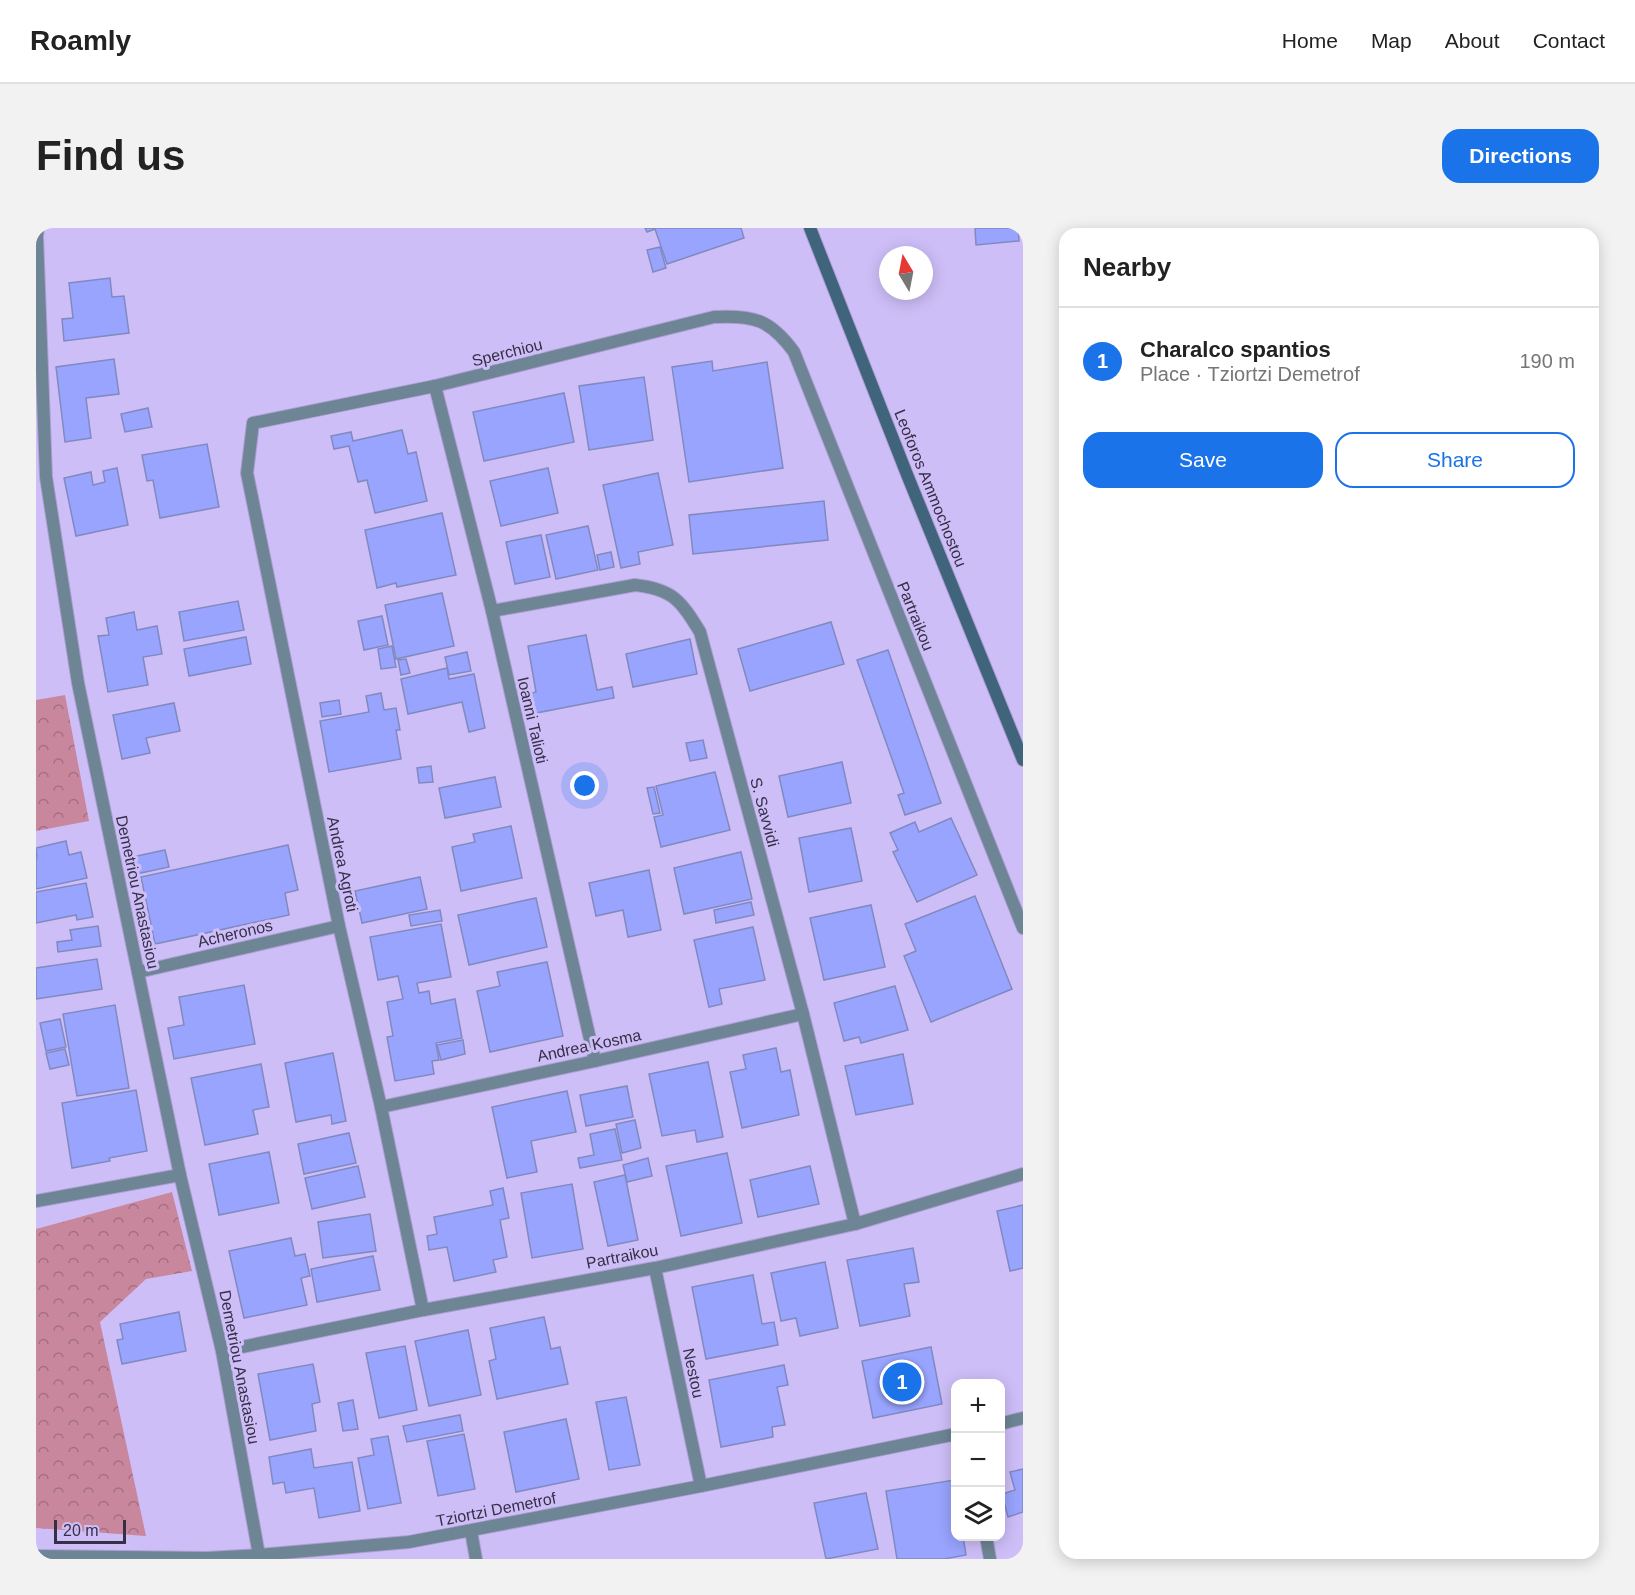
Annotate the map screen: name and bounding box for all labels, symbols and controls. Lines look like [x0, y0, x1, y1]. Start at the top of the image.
text: Roamly [30, 25, 131, 56]
text: Home [1282, 29, 1338, 52]
text: Map [1371, 29, 1412, 52]
text: About [1445, 29, 1500, 52]
text: Contact [1533, 29, 1605, 52]
button: Directions [1442, 129, 1599, 183]
text: Find us [36, 132, 185, 179]
north arrow [879, 246, 933, 300]
text: Nearby [1083, 252, 1171, 282]
street label: Sperchiou [470, 336, 544, 369]
text: Charalco spantios [1140, 337, 1331, 362]
text: 1 [1097, 350, 1108, 372]
text: 190 m [1519, 350, 1575, 372]
text: Place · Tziortzi Demetrof [1140, 363, 1360, 385]
street label: Leoforos Ammochostou [891, 407, 970, 569]
button: Save [1083, 432, 1323, 488]
button: Share [1335, 432, 1575, 488]
street label: Partraikou [894, 579, 937, 653]
street label: Ioanni Talioti [514, 675, 551, 765]
your location [570, 771, 599, 800]
street label: S. Savvidi [747, 776, 782, 849]
street label: Demetriou Anastasiou [113, 814, 162, 970]
street label: Andrea Agroti [324, 815, 361, 913]
street label: Acheronos [196, 917, 274, 950]
street label: Andrea Kosma [536, 1026, 643, 1065]
street label: Partraikou [585, 1241, 660, 1272]
street label: Demetriou Anastasiou [216, 1289, 263, 1446]
street label: Nestou [680, 1347, 707, 1400]
pin: 1 [882, 1360, 922, 1404]
map controls [951, 1379, 1005, 1541]
button: + [951, 1379, 1005, 1433]
button: − [951, 1433, 1005, 1487]
button: layers [951, 1487, 1005, 1541]
street label: Tziortzi Demetrof [435, 1489, 558, 1529]
scale bar [54, 1517, 126, 1544]
text: 20 m [63, 1522, 99, 1539]

